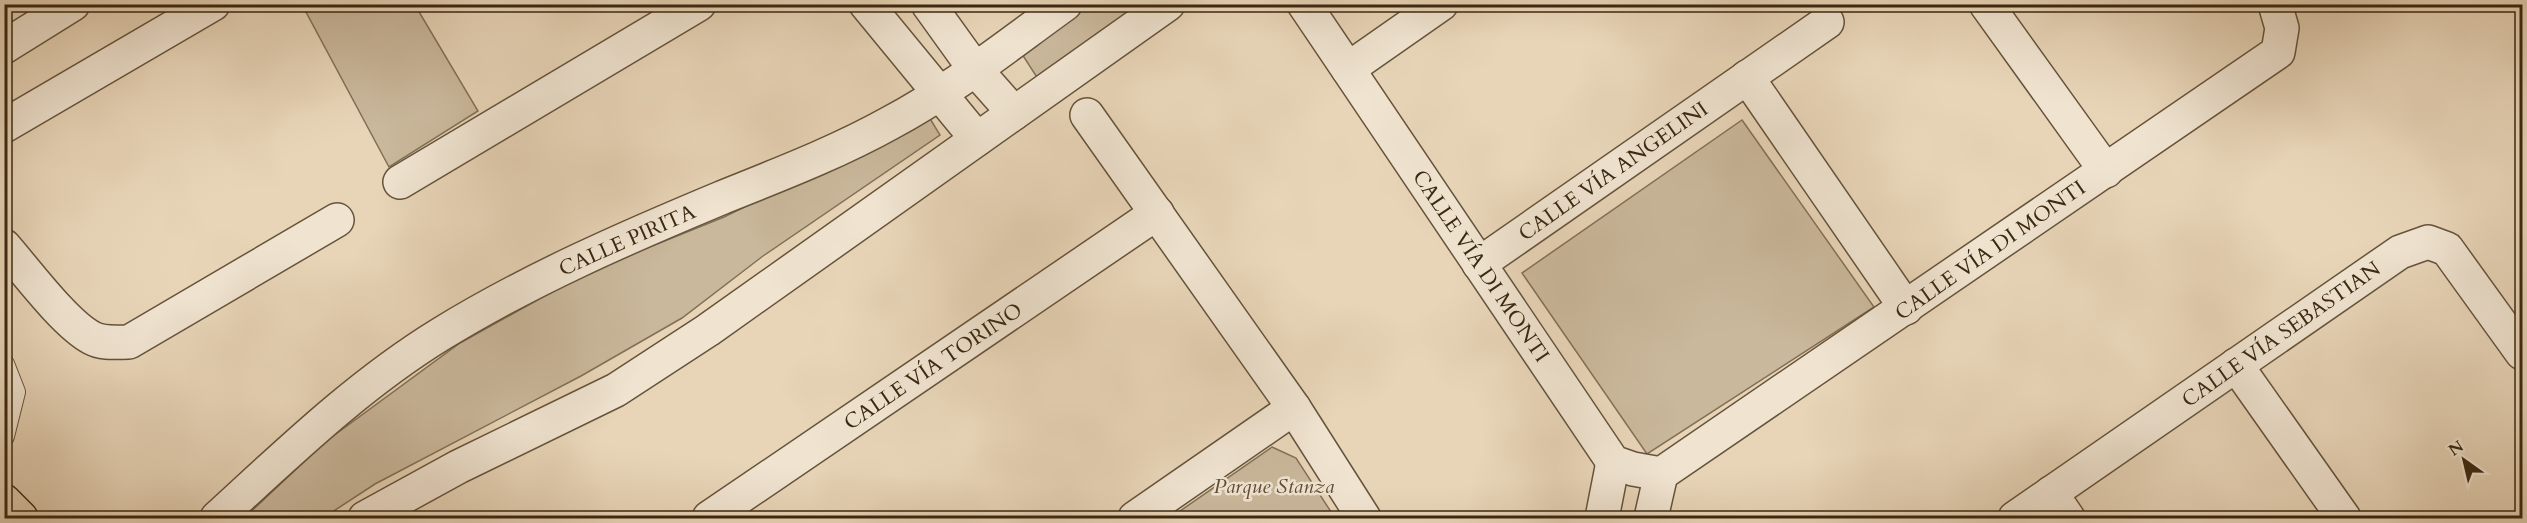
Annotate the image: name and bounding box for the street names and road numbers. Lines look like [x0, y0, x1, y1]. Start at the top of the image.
street label: CALLE VÍA ANGELINI [1513, 95, 1714, 248]
street label: CALLE VÍA DI MONTI [1405, 164, 1556, 368]
street label: CALLE VÍA DI MONTI [1889, 174, 2091, 327]
street label: CALLE PIRITA [554, 197, 700, 284]
street label: CALLE VÍA SEBASTIAN [2176, 255, 2387, 414]
street label: CALLE VÍA TORINO [838, 296, 1028, 437]

